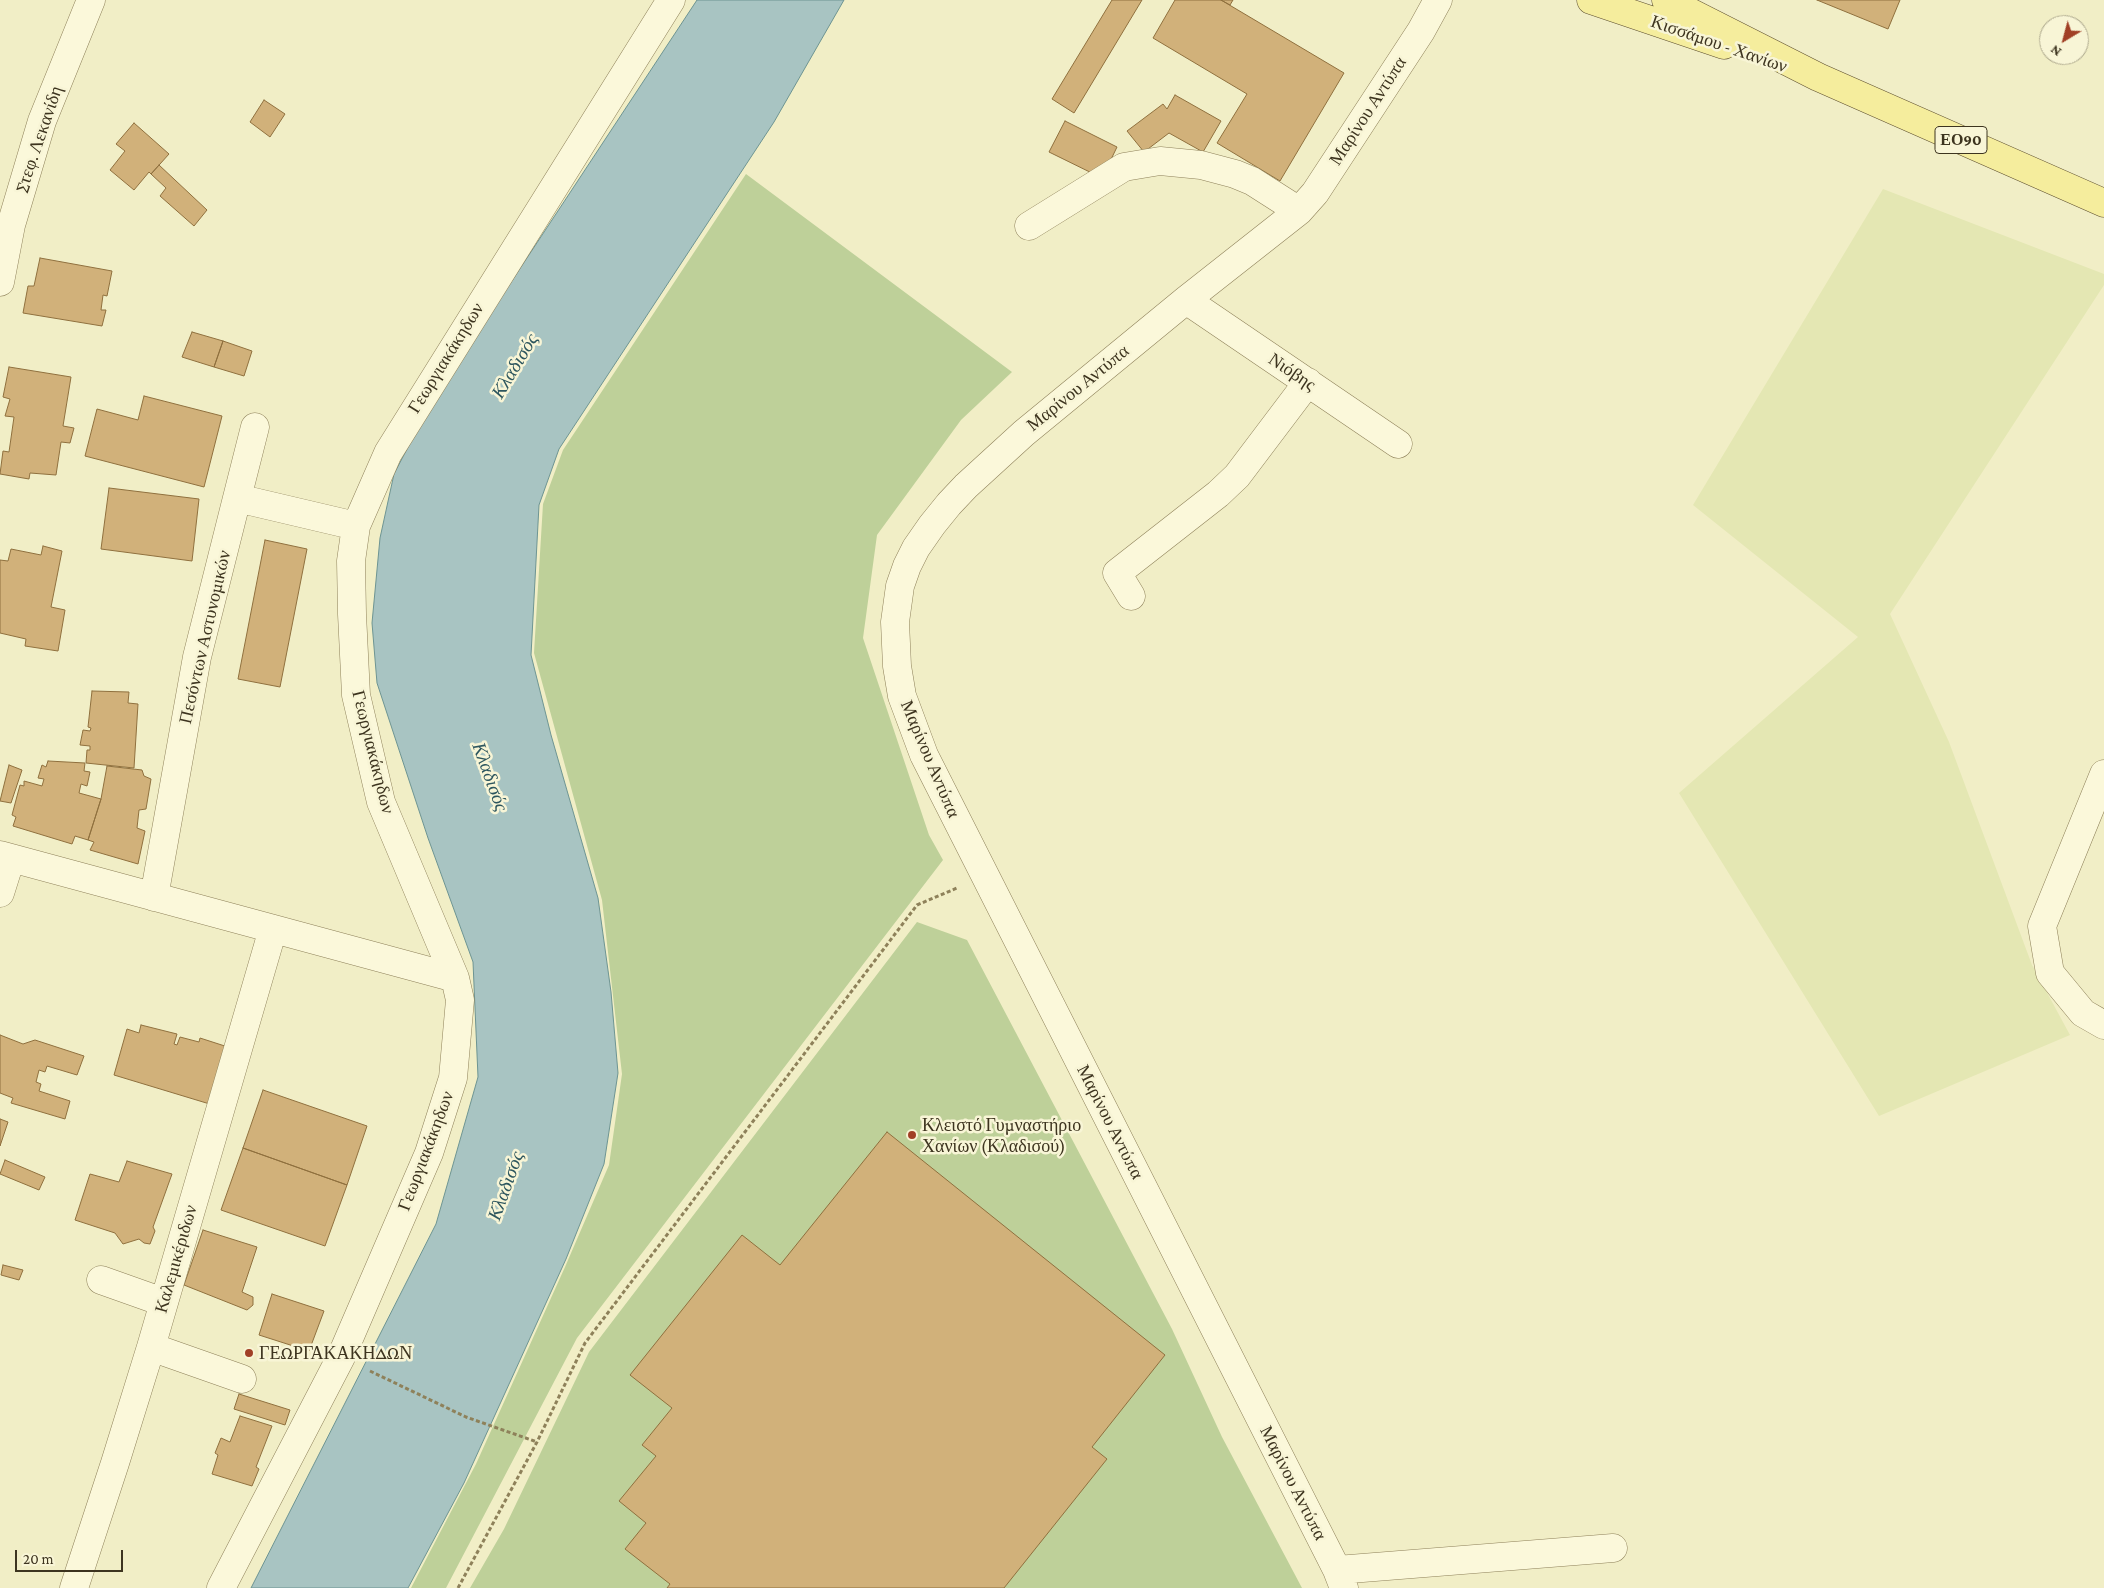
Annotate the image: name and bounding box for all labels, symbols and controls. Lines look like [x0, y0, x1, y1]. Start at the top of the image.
street label: Κισσάμου - Χανίων [1648, 11, 1790, 77]
north arrow [2039, 15, 2089, 65]
text: N [2047, 42, 2064, 60]
street label: Μαρίνου Αντύπα [1325, 53, 1411, 169]
street label: Στεφ. Λεκανίδη [11, 83, 67, 195]
road number: ΕΟ90 [1935, 126, 1987, 154]
street label: Γεωργιακάκηδων [403, 299, 489, 417]
water label: Κλαδισός [487, 329, 543, 403]
street label: Μαρίνου Αντύπα [1023, 340, 1133, 436]
street label: Νιόβης [1264, 348, 1320, 396]
street label: Πεσόντων Αστυνομικών [175, 548, 235, 726]
street label: Γεωργιακάκηδων [347, 688, 399, 816]
street label: Μαρίνου Αντύπα [896, 697, 964, 821]
water label: Κλαδισός [467, 739, 513, 815]
street label: Μαρίνου Αντύπα [1072, 1061, 1148, 1183]
street label: Γεωργιακάκηδων [393, 1088, 459, 1214]
place label: Κλειστό Γυμναστήριο Χανίων (Κλαδισού) [922, 1114, 1081, 1156]
marker: Κλειστό Γυμναστήριο Χανίων (Κλαδισού) [906, 1129, 918, 1141]
water label: Κλαδισός [483, 1148, 529, 1224]
street label: Καλεμικέριδων [150, 1202, 202, 1316]
place label: ΓΕΩΡΓΑΚΑΚΗΔΩΝ [259, 1342, 412, 1364]
marker: ΓΕΩΡΓΑΚΑΚΗΔΩΝ [243, 1347, 255, 1359]
street label: Μαρίνου Αντύπα [1255, 1422, 1331, 1544]
scale bar [18, 1540, 125, 1572]
text: 20 m [23, 1551, 54, 1567]

